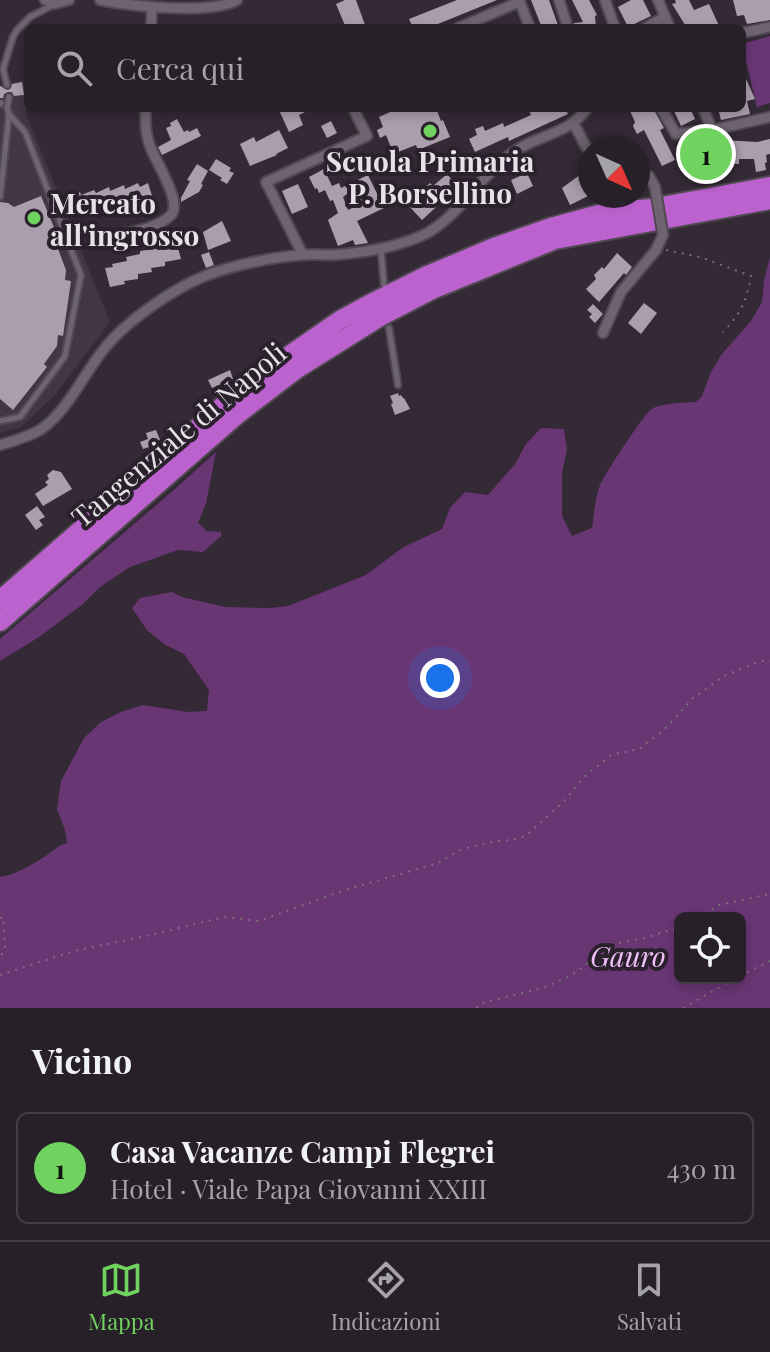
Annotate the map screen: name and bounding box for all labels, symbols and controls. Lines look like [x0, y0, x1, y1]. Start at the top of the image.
search box [24, 24, 746, 112]
icon: search [52, 46, 96, 90]
text: Cerca qui [116, 48, 244, 88]
marker: Scuola Primaria P. Borsellino [421, 122, 439, 140]
pin: 1 [680, 124, 732, 184]
north arrow [578, 136, 650, 208]
place label: Scuola Primaria P. Borsellino [326, 142, 535, 211]
place label: Mercato all'ingrosso [50, 184, 199, 253]
marker: Mercato all'ingrosso [25, 209, 43, 227]
street label: Tangenziale di Napoli [63, 333, 293, 535]
your location [420, 658, 460, 698]
map controls [674, 912, 746, 984]
button: locate [674, 912, 746, 984]
park label: Gauro [590, 937, 666, 974]
text: Vicino [32, 1037, 132, 1083]
text: Casa Vacanze Campi Flegrei [110, 1131, 495, 1171]
text: 1 [55, 1151, 65, 1186]
text: 430 m [667, 1151, 736, 1186]
text: Hotel · Viale Papa Giovanni XXIII [110, 1171, 487, 1206]
tab: Mappa [88, 1258, 155, 1336]
tab: Indicazioni [331, 1258, 441, 1336]
tab: Salvati [617, 1258, 682, 1336]

